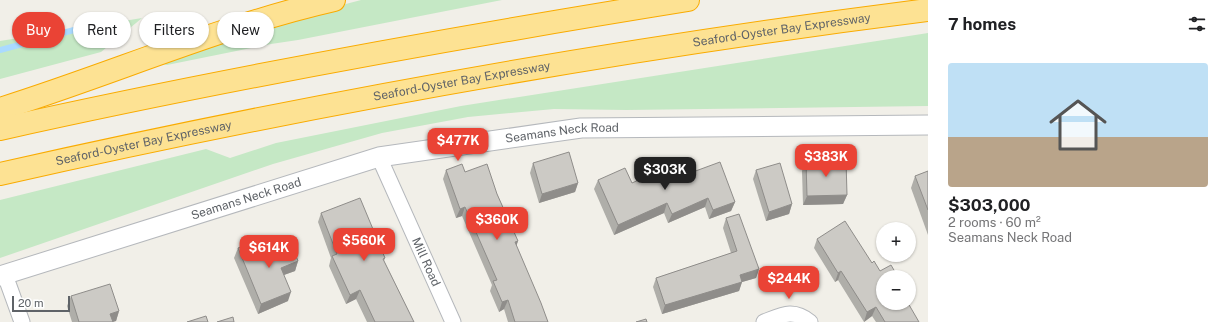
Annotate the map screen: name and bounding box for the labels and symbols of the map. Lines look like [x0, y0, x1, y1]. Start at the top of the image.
street label: Seaford-Oyster Bay Expressway [692, 10, 872, 50]
street label: Seaford-Oyster Bay Expressway [372, 59, 552, 104]
street label: Seaford-Oyster Bay Expressway [54, 118, 234, 168]
street label: Seamans Neck Road [504, 121, 619, 146]
pin: $477K [430, 128, 486, 162]
pin: $383K [798, 144, 854, 178]
pin: $303K [637, 157, 693, 191]
street label: Seamans Neck Road [189, 175, 303, 223]
pin: $360K [469, 207, 525, 241]
pin: $560K [336, 228, 392, 262]
pin: $614K [241, 235, 297, 269]
street label: Mill Road [409, 235, 443, 289]
pin: $244K [761, 266, 817, 300]
scale bar [12, 294, 70, 313]

